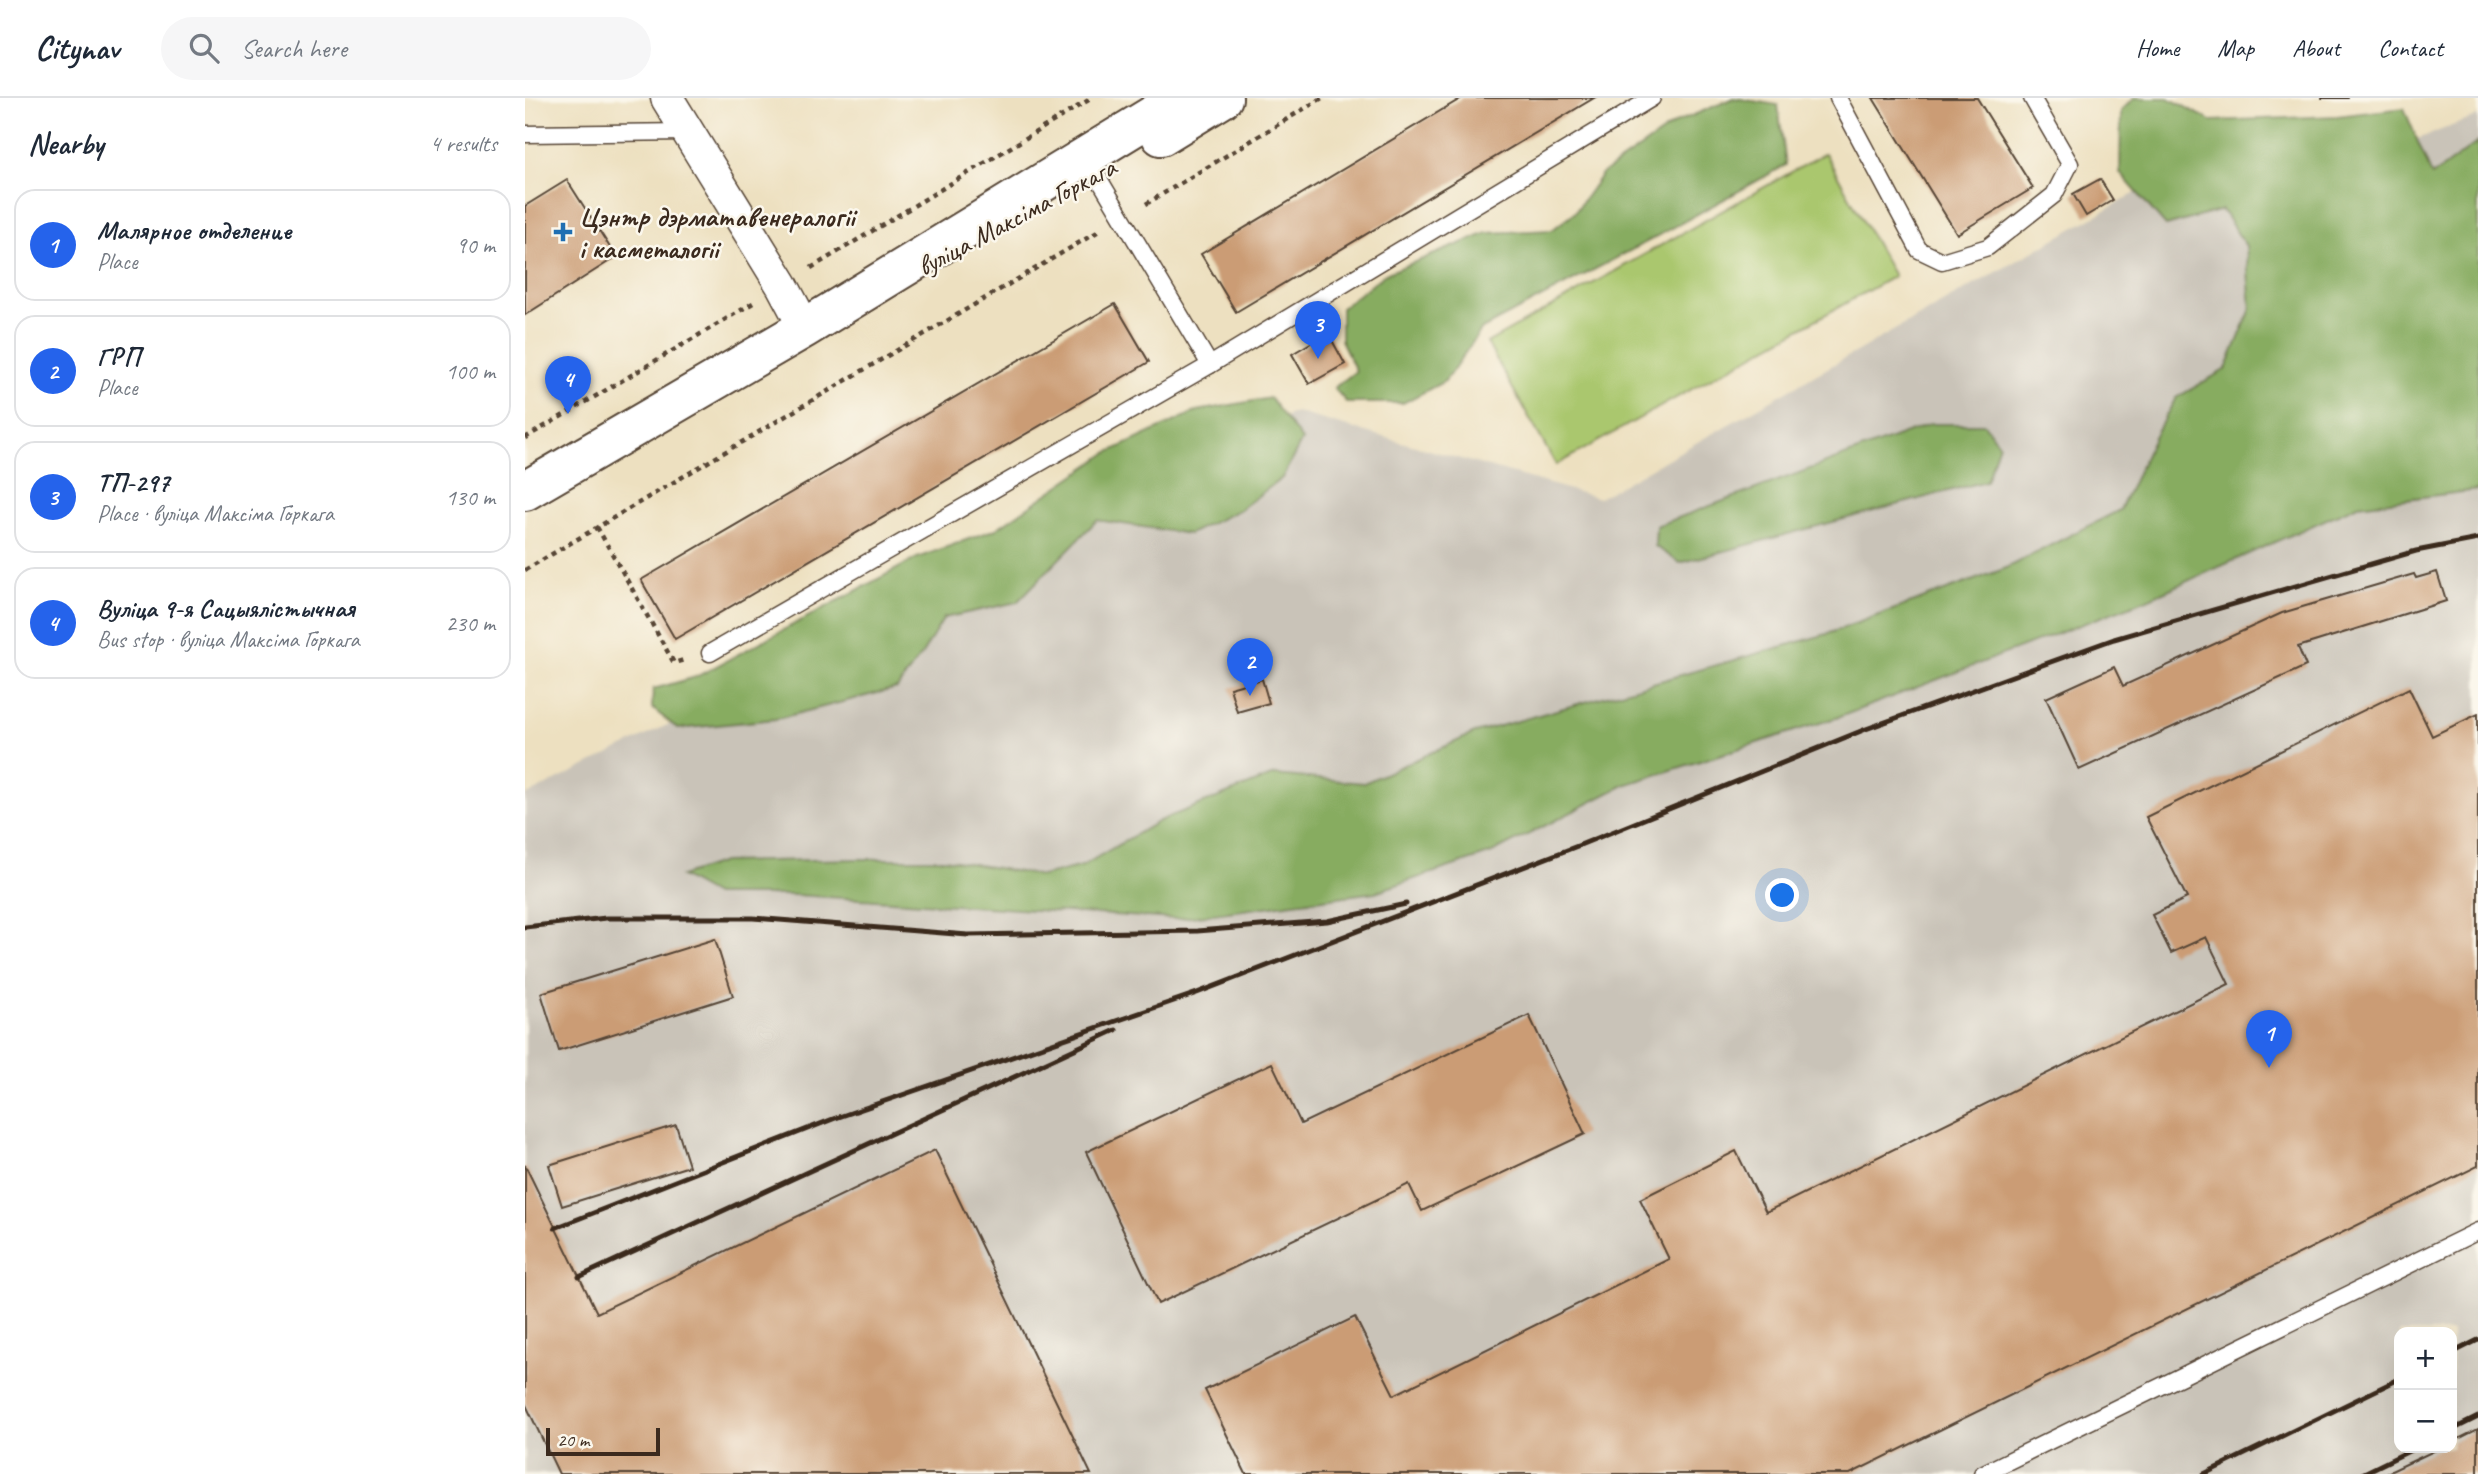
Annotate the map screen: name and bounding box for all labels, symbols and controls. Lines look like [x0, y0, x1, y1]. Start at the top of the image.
search box [161, 17, 651, 80]
text: Citynav [35, 27, 119, 69]
icon: search [185, 29, 223, 67]
text: Search here [241, 32, 347, 65]
text: Home [2136, 33, 2179, 63]
text: Map [2217, 33, 2254, 63]
text: About [2292, 33, 2340, 63]
text: Contact [2378, 33, 2443, 63]
text: Nearby [28, 125, 104, 163]
text: 4 results [430, 129, 497, 158]
street label: вуліца Максіма Горкага [911, 148, 1123, 284]
place label: Цэнтр дэрматавенералогіі і касметалогіі [579, 199, 858, 266]
text: Малярное отделение [97, 214, 291, 247]
marker: Цэнтр дэрматавенералогіі і касметалогіі [553, 222, 573, 242]
text: 1 [48, 231, 58, 260]
text: 90 m [456, 231, 495, 260]
text: Place [97, 247, 137, 276]
pin: 3 [1295, 301, 1341, 359]
text: ГРП [97, 340, 140, 373]
pin: 4 [545, 356, 591, 414]
text: 2 [48, 357, 58, 386]
text: 100 m [446, 357, 495, 386]
text: Place [97, 373, 137, 402]
text: ТП-297 [97, 466, 169, 499]
text: 3 [48, 483, 58, 512]
text: 130 m [446, 483, 495, 512]
text: Place · вуліца Максіма Горкага [97, 499, 334, 528]
text: Вуліца 9-я Сацыялістычная [97, 592, 355, 625]
text: 4 [48, 609, 58, 638]
text: 230 m [446, 609, 495, 638]
text: Bus stop · вуліца Максіма Горкага [97, 625, 360, 654]
pin: 2 [1227, 638, 1273, 696]
your location [1765, 878, 1799, 912]
pin: 1 [2246, 1010, 2292, 1068]
map controls [2394, 1327, 2457, 1453]
button: + [2394, 1327, 2457, 1390]
button: − [2394, 1390, 2457, 1453]
scale bar [546, 1425, 660, 1457]
text: 20 m [557, 1428, 589, 1452]

